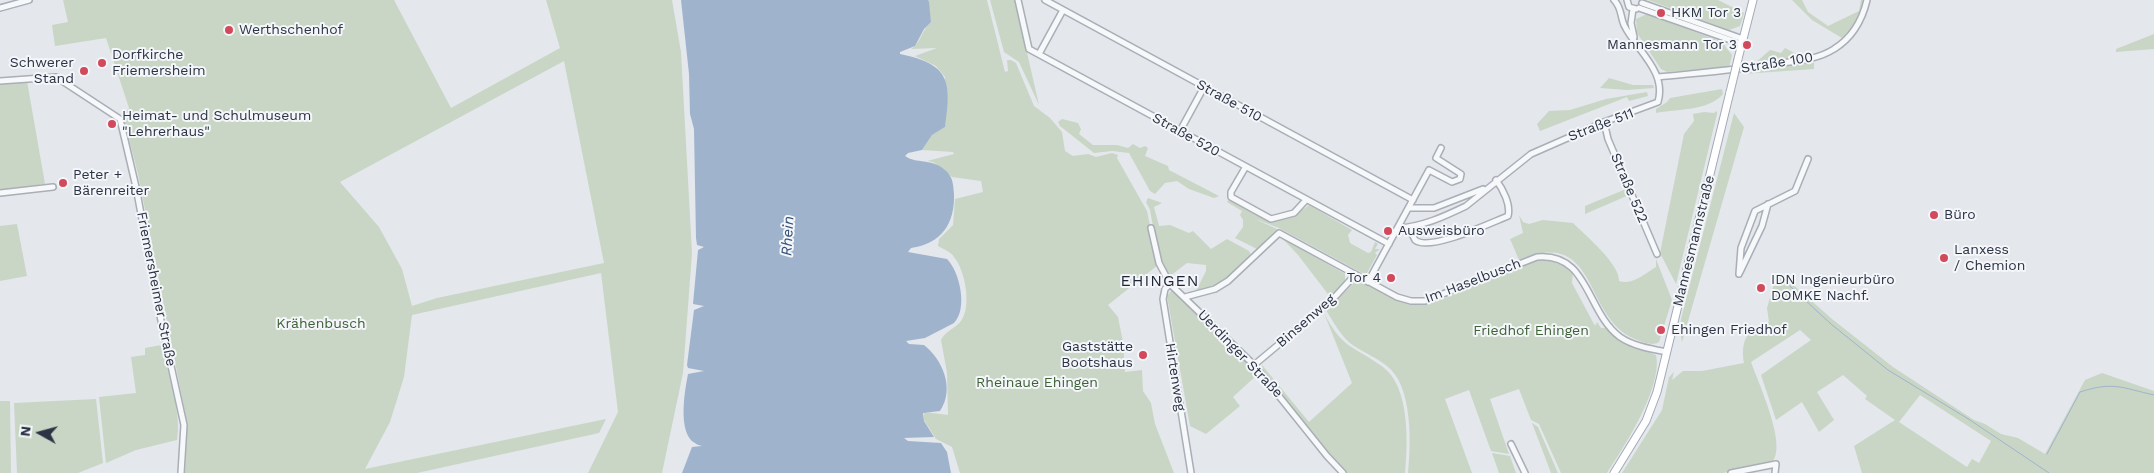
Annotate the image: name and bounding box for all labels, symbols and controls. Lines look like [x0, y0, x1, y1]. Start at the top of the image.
place label: HKM Tor 3 [1671, 5, 1741, 21]
marker: HKM Tor 3 [1655, 7, 1667, 19]
place label: Werthschenhof [239, 22, 343, 38]
marker: Werthschenhof [223, 24, 235, 36]
place label: Mannesmann Tor 3 [1607, 37, 1737, 53]
marker: Mannesmann Tor 3 [1741, 39, 1753, 51]
place label: Dorfkirche Friemersheim [112, 47, 206, 80]
street label: Straße 100 [1740, 49, 1814, 77]
place label: Schwerer Stand [10, 55, 74, 88]
marker: Dorfkirche Friemersheim [96, 57, 108, 69]
marker: Schwerer Stand [78, 65, 90, 77]
street label: Straße 510 [1193, 76, 1265, 126]
street label: Straße 511 [1566, 105, 1636, 145]
place label: Heimat- und Schulmuseum "Lehrerhaus" [122, 108, 311, 140]
street label: Straße 520 [1149, 110, 1223, 160]
marker: Heimat- und Schulmuseum "Lehrerhaus" [106, 118, 118, 130]
street label: Straße 522 [1607, 151, 1651, 225]
place label: Peter + Bärenreiter [73, 167, 149, 200]
street label: Mannesmannstraße [1670, 174, 1718, 308]
marker: Peter + Bärenreiter [57, 177, 69, 189]
place label: Büro [1944, 207, 1976, 223]
marker: Büro [1928, 209, 1940, 221]
street label: Friemersheimer Straße [133, 210, 179, 368]
water label: Rhein [778, 216, 798, 256]
place label: Ausweisbüro [1398, 223, 1485, 239]
marker: Ausweisbüro [1382, 225, 1394, 237]
place label: Lanxess / Chemion [1954, 242, 2025, 274]
marker: Lanxess / Chemion [1938, 252, 1950, 264]
street label: Im Haselbusch [1423, 255, 1523, 307]
place label: Tor 4 [1347, 270, 1381, 286]
district label: EHINGEN [1120, 271, 1200, 291]
marker: Tor 4 [1385, 272, 1397, 284]
place label: IDN Ingenieurbüro DOMKE Nachf. [1771, 272, 1895, 304]
marker: IDN Ingenieurbüro DOMKE Nachf. [1755, 282, 1767, 294]
street label: Binsenweg [1273, 291, 1339, 351]
street label: Uerdinger Straße [1194, 307, 1286, 401]
park label: Krähenbusch [276, 316, 366, 332]
place label: Ehingen Friedhof [1671, 322, 1787, 338]
park label: Friedhof Ehingen [1473, 323, 1589, 339]
marker: Ehingen Friedhof [1655, 324, 1667, 336]
place label: Gaststätte Bootshaus [1061, 339, 1133, 372]
street label: Hirtenweg [1161, 342, 1189, 412]
marker: Gaststätte Bootshaus [1137, 349, 1149, 361]
park label: Rheinaue Ehingen [976, 375, 1098, 391]
north arrow [15, 408, 65, 458]
text: N [17, 425, 34, 437]

